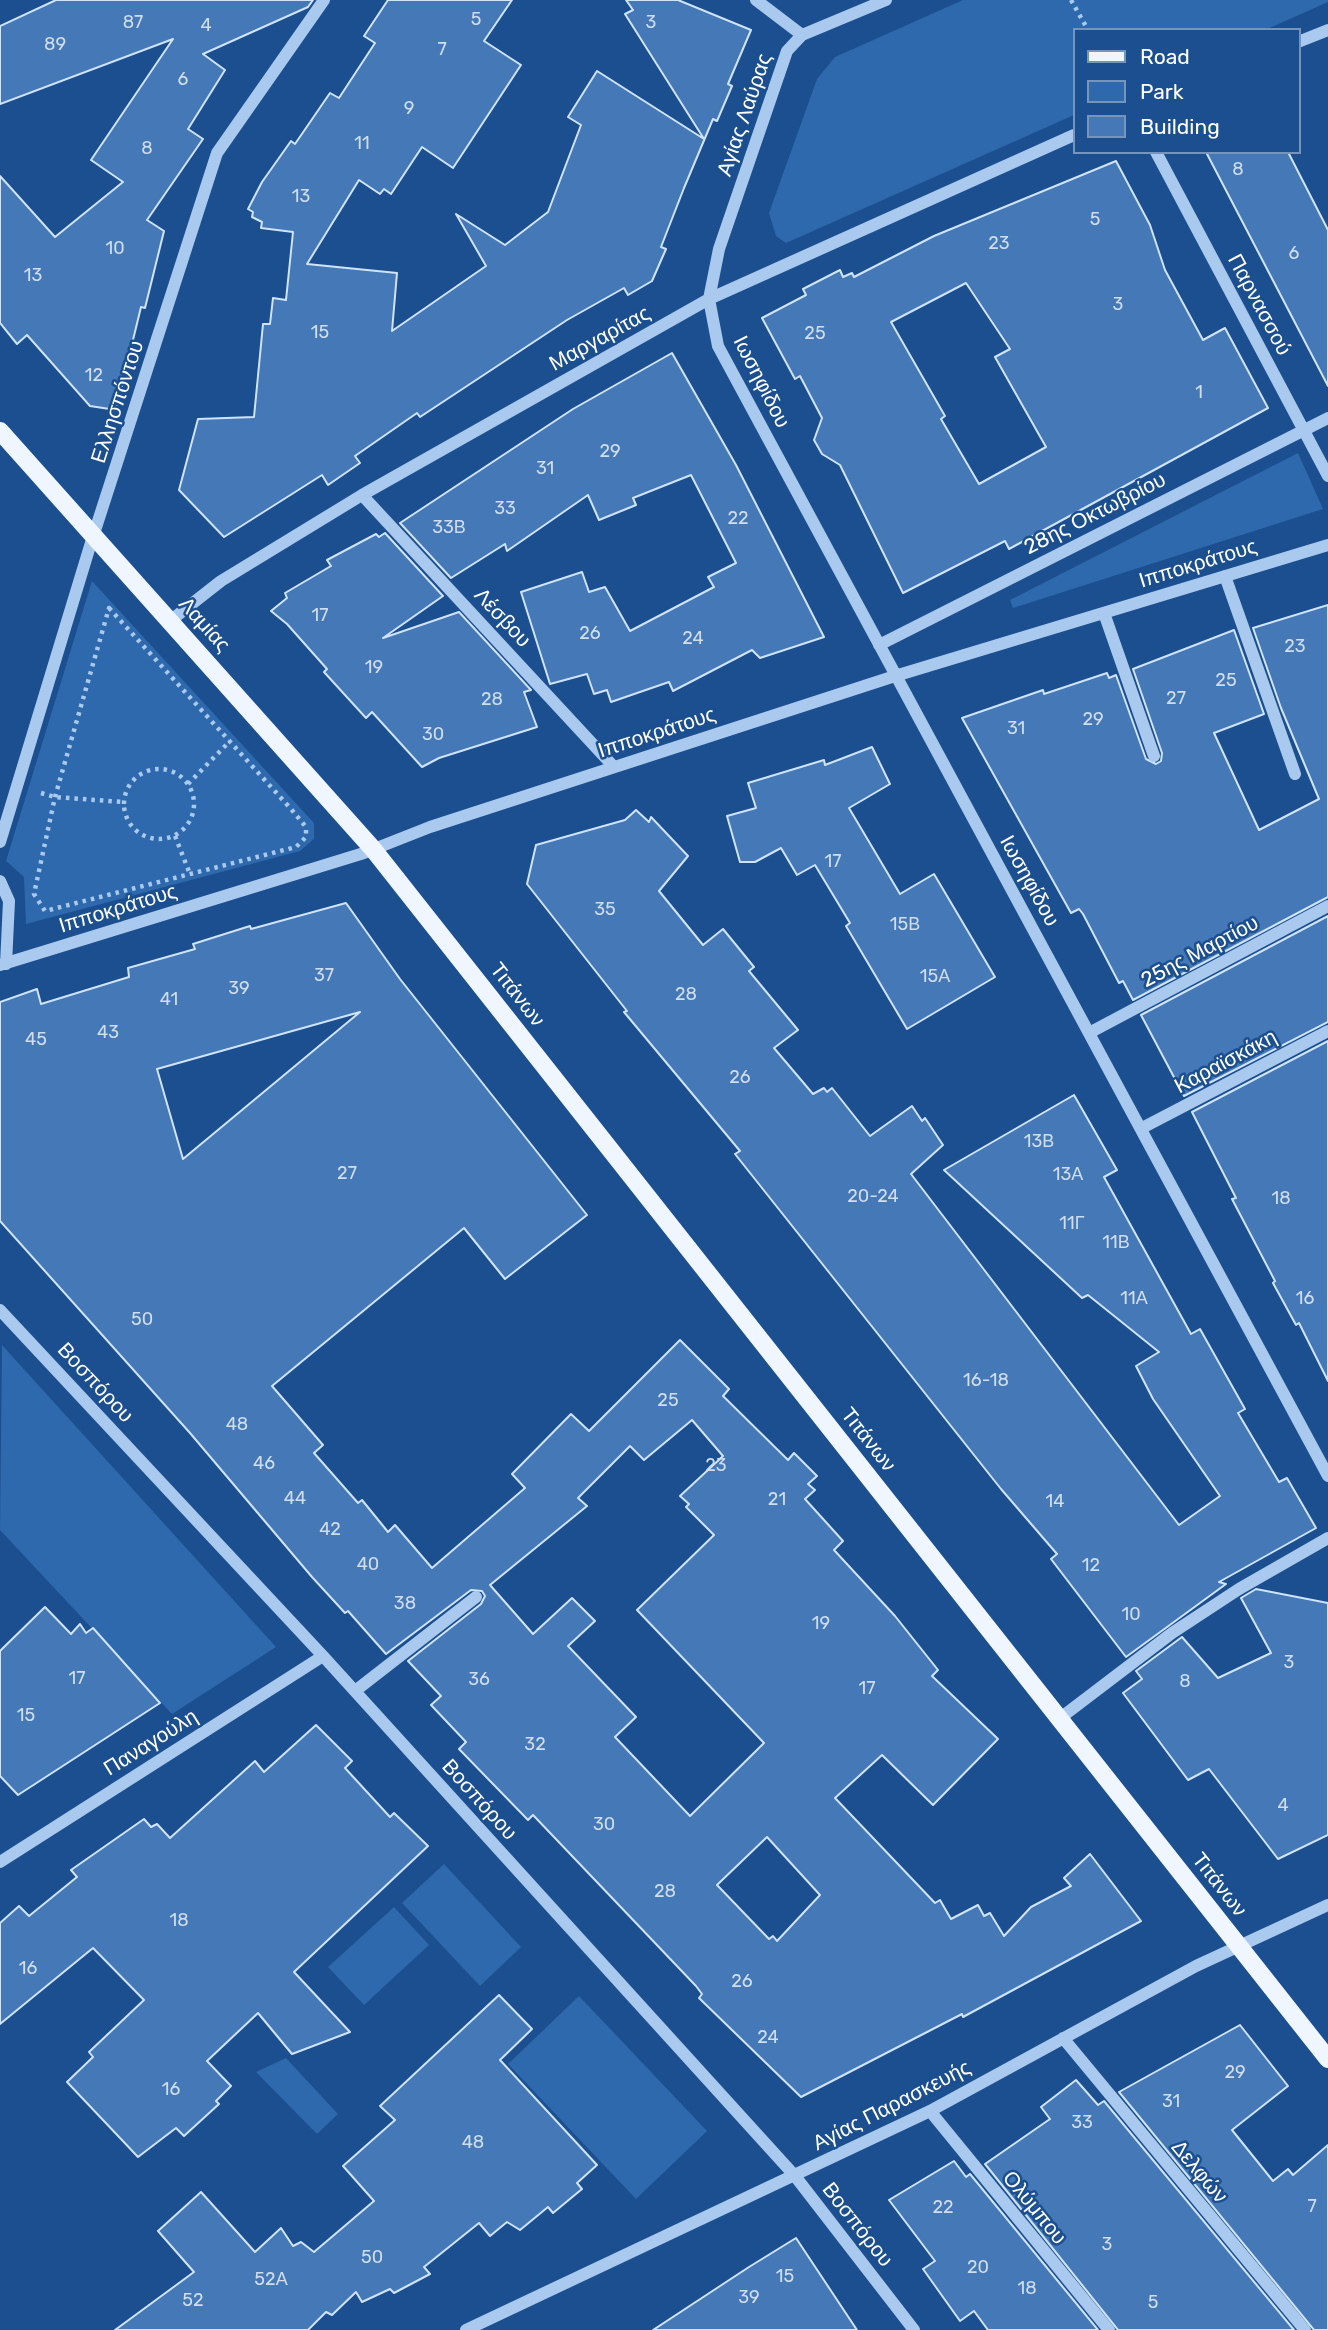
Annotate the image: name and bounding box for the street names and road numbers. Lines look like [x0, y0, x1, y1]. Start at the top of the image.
street label: Αγίας Λαύρας [712, 50, 778, 180]
street label: Παρνασσού [1222, 250, 1296, 360]
street label: Μαργαρίτας [545, 301, 655, 377]
street label: Ιωσηφίδου [727, 332, 795, 432]
street label: Ελλησπόντου [86, 337, 150, 467]
street label: 28ης Οκτωβρίου [1020, 467, 1170, 561]
street label: Ιπποκράτους [1136, 534, 1260, 594]
street label: Λέσβου [468, 583, 536, 653]
street label: Λαμίας [173, 592, 235, 658]
street label: Ιπποκράτους [595, 702, 719, 764]
street label: Ιωσηφίδου [994, 831, 1064, 931]
street label: Ιπποκράτους [56, 879, 180, 939]
street label: 25ης Μαρτίου [1137, 911, 1263, 993]
street label: Τιτάνων [484, 958, 550, 1032]
street label: Καραϊσκάκη [1171, 1025, 1281, 1099]
street label: Βοσπόρου [52, 1338, 138, 1428]
street label: Τιτάνων [835, 1403, 901, 1477]
street label: Παναγούλη [99, 1704, 203, 1782]
street label: Βοσπόρου [436, 1754, 522, 1846]
street label: Τιτάνων [1186, 1848, 1252, 1922]
street label: Αγίας Παρασκευής [809, 2055, 975, 2157]
street label: Δελφών [1166, 2136, 1232, 2208]
street label: Ολύμπου [997, 2166, 1071, 2250]
street label: Βοσπόρου [816, 2178, 898, 2272]

